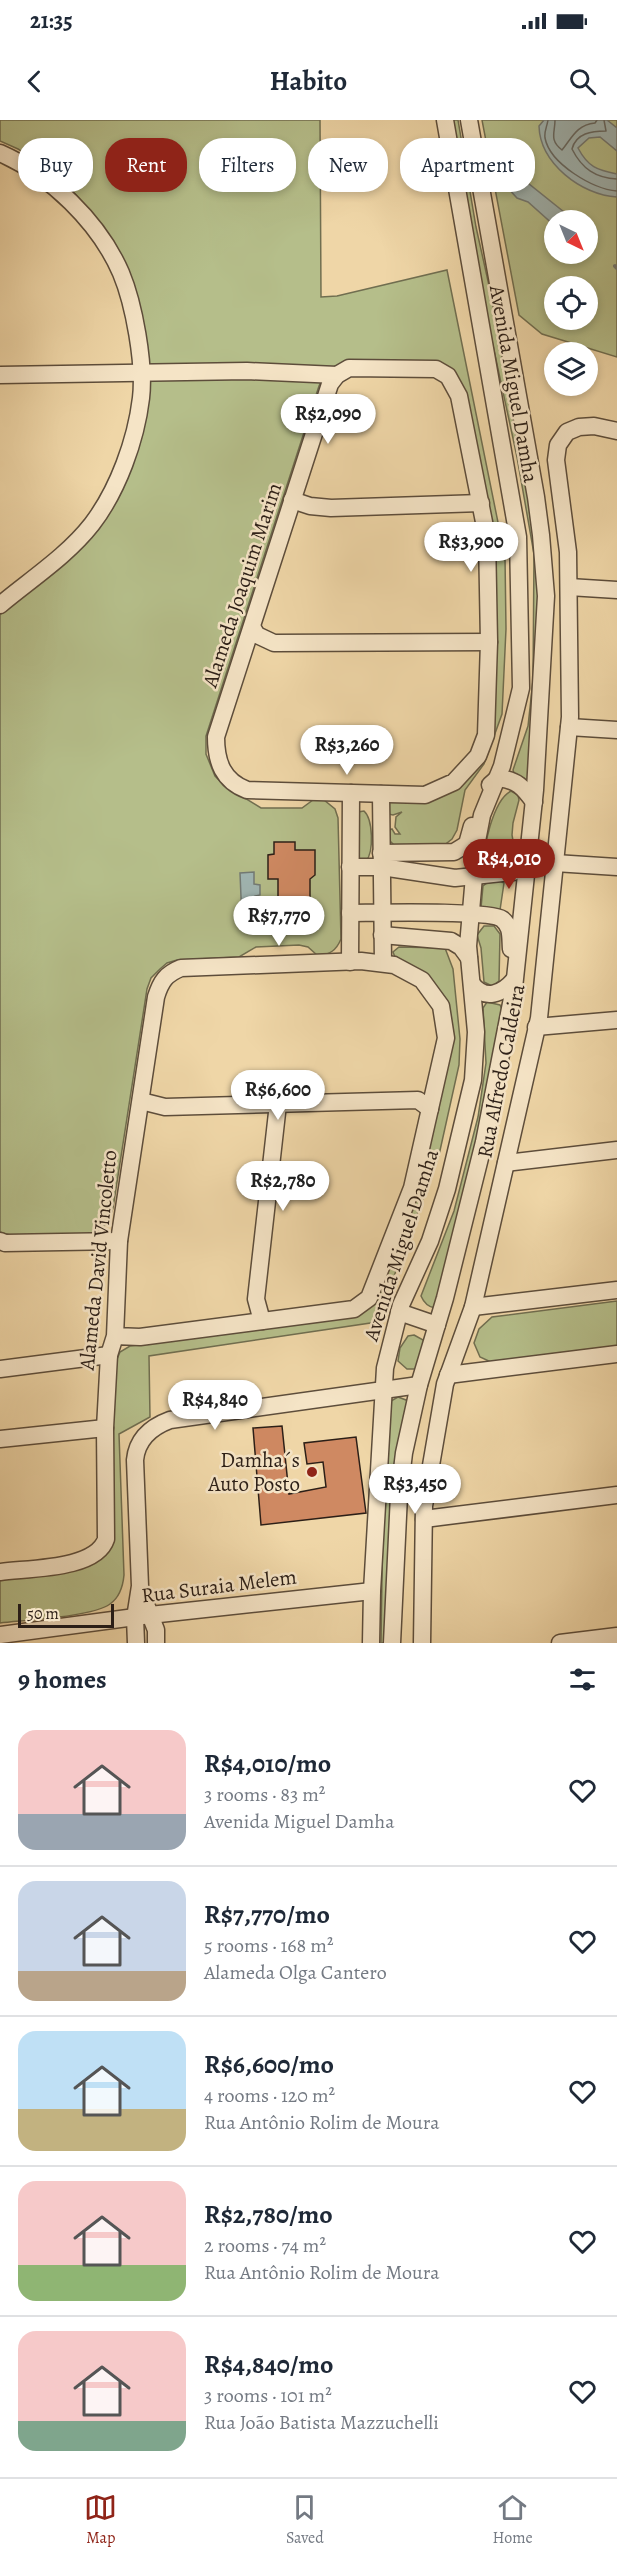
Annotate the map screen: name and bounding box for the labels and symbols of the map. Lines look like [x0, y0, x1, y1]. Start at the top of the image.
north arrow [544, 210, 598, 264]
street label: Avenida Miguel Damha [483, 282, 545, 485]
pin: R$2,090 [273, 394, 383, 445]
street label: Alameda Joaquim Marim [195, 479, 288, 692]
pin: R$3,900 [416, 522, 526, 573]
pin: R$3,260 [292, 725, 402, 776]
pin: R$4,010 [454, 839, 564, 890]
pin: R$7,770 [224, 896, 334, 947]
street label: Rua Alfredo Caldeira [470, 981, 532, 1160]
pin: R$6,600 [223, 1070, 333, 1121]
street label: Avenida Miguel Damha [356, 1145, 445, 1345]
street label: Alameda David Vincoletto [72, 1149, 123, 1372]
pin: R$2,780 [228, 1161, 338, 1212]
pin: R$4,840 [160, 1380, 270, 1431]
place label: Damha´s Auto Posto [207, 1446, 300, 1498]
pin: R$3,450 [360, 1464, 470, 1515]
marker: Damha´s Auto Posto [305, 1465, 319, 1479]
street label: Rua Suraia Melem [140, 1563, 298, 1609]
scale bar [18, 1601, 114, 1628]

